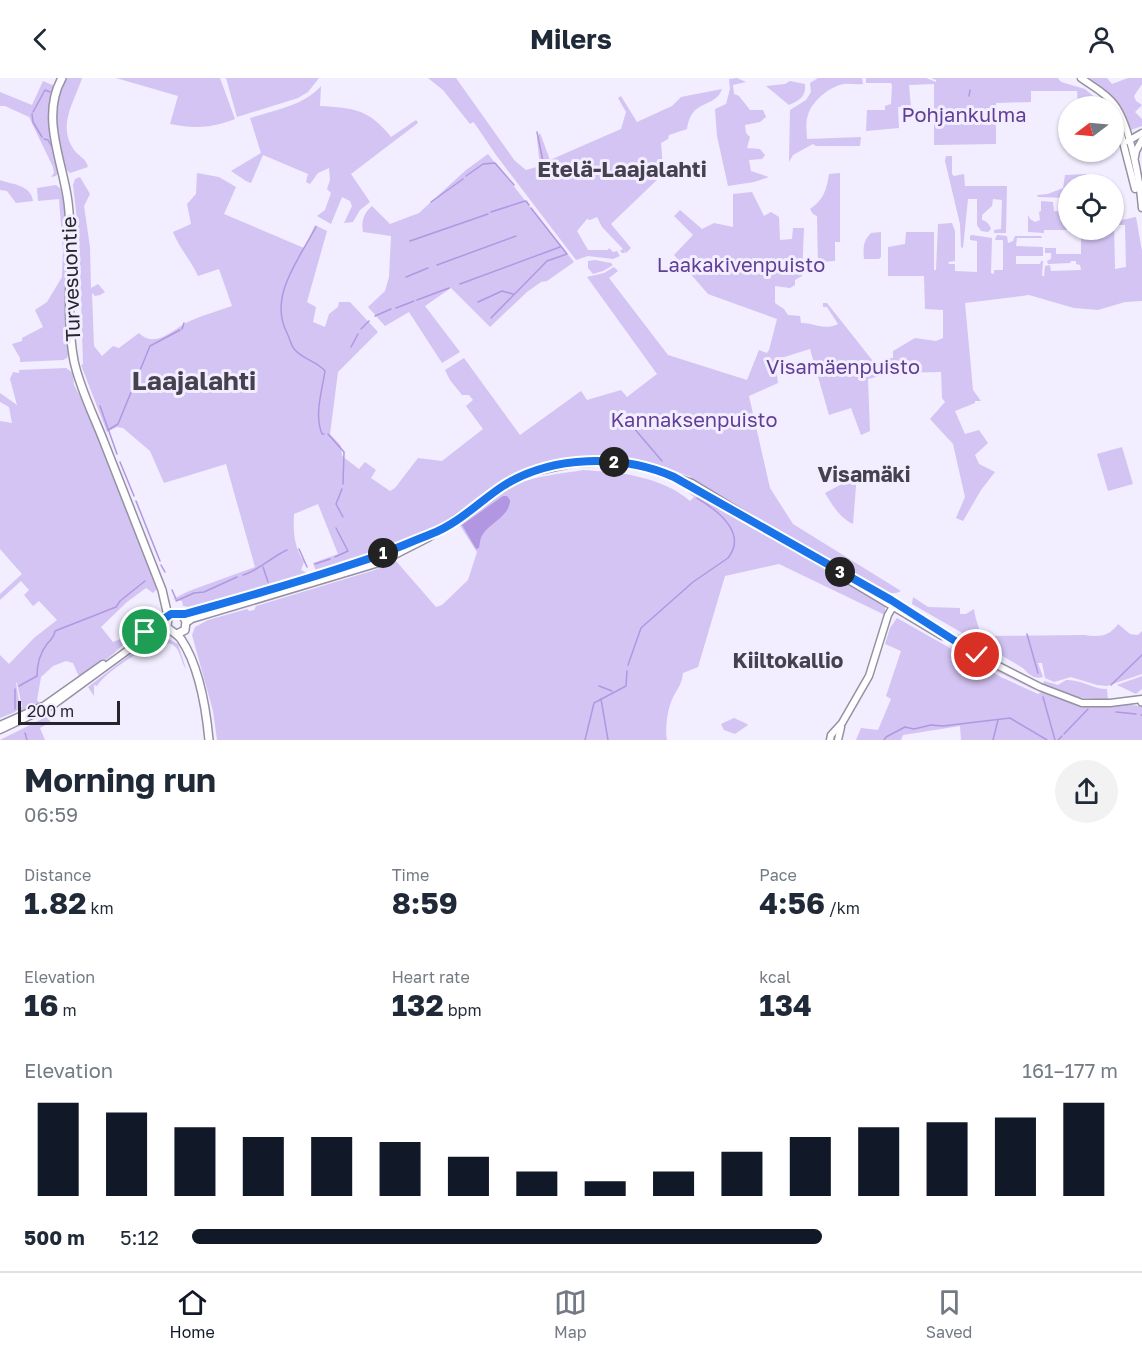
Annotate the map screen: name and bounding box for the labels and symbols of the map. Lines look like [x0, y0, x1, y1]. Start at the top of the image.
north arrow [1058, 96, 1124, 162]
park label: Pohjankulma [902, 102, 1026, 126]
district label: Etelä-Laajalahti [537, 155, 707, 182]
street label: Turvesuontie [56, 216, 84, 342]
park label: Laakakivenpuisto [657, 252, 825, 276]
park label: Visamäenpuisto [766, 354, 920, 378]
district label: Laajalahti [132, 365, 256, 396]
park label: Kannaksenpuisto [611, 407, 777, 431]
pin: 2 [599, 447, 629, 477]
district label: Visamäki [817, 461, 911, 487]
pin: 1 [368, 538, 398, 568]
pin: 3 [825, 557, 855, 587]
pin [119, 606, 170, 657]
pin [951, 629, 1002, 680]
district label: Kiiltokallio [733, 647, 843, 673]
scale bar [18, 698, 120, 726]

